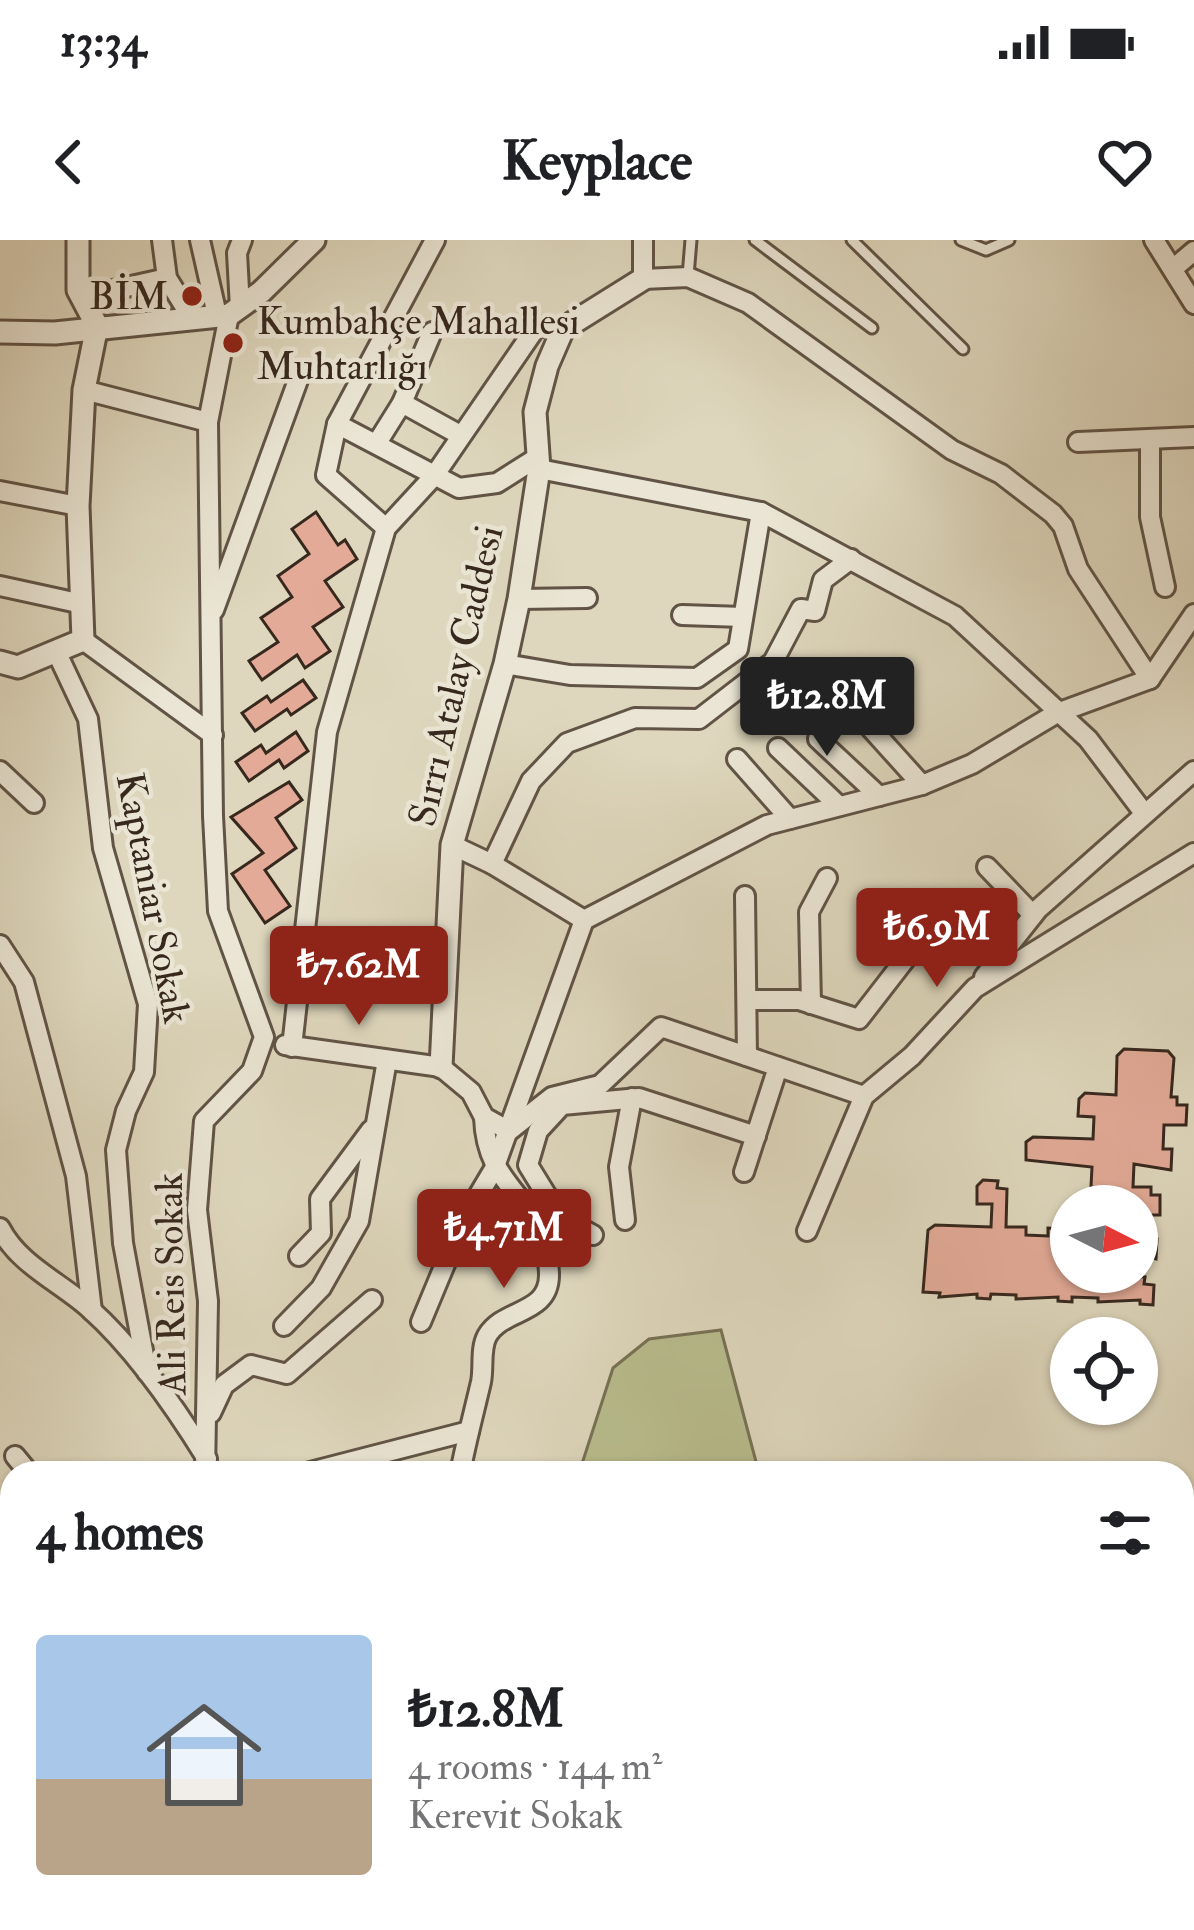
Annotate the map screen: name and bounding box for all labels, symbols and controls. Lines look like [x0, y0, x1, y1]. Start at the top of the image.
text: 13:34 [60, 14, 146, 70]
text: Keyplace [502, 128, 692, 196]
icon: back [36, 129, 102, 195]
icon: heart [1092, 129, 1158, 195]
place label: BİM [89, 272, 168, 321]
marker: BİM [179, 283, 205, 309]
place label: Kumbahçe Mahallesi Muhtarlığı [257, 297, 580, 391]
marker: Kumbahçe Mahallesi Muhtarlığı [220, 330, 246, 356]
street label: Sırrı Atalay Caddesi [398, 521, 514, 831]
pin: ₺12.8M [729, 657, 925, 759]
text: ₺12.8M [767, 671, 887, 720]
street label: Kaptaniar Sokak [105, 769, 201, 1028]
pin: ₺6.9M [853, 888, 1021, 990]
text: ₺6.9M [883, 902, 991, 951]
pin: ₺7.62M [261, 926, 457, 1028]
text: ₺7.62M [297, 940, 421, 989]
street label: Ali Reis Sokak [145, 1172, 197, 1397]
north arrow [1050, 1185, 1158, 1293]
map controls [1050, 1185, 1158, 1425]
pin: ₺4.71M [406, 1189, 602, 1291]
text: ₺4.71M [444, 1203, 564, 1252]
button: locate [1050, 1317, 1158, 1425]
icon: filters [1092, 1500, 1158, 1566]
text: 4 homes [36, 1501, 204, 1565]
text: ₺12.8M [408, 1678, 564, 1742]
icon: home [132, 1683, 276, 1827]
text: 4 rooms · 144 m² [408, 1742, 662, 1791]
text: Kerevit Sokak [408, 1791, 623, 1840]

